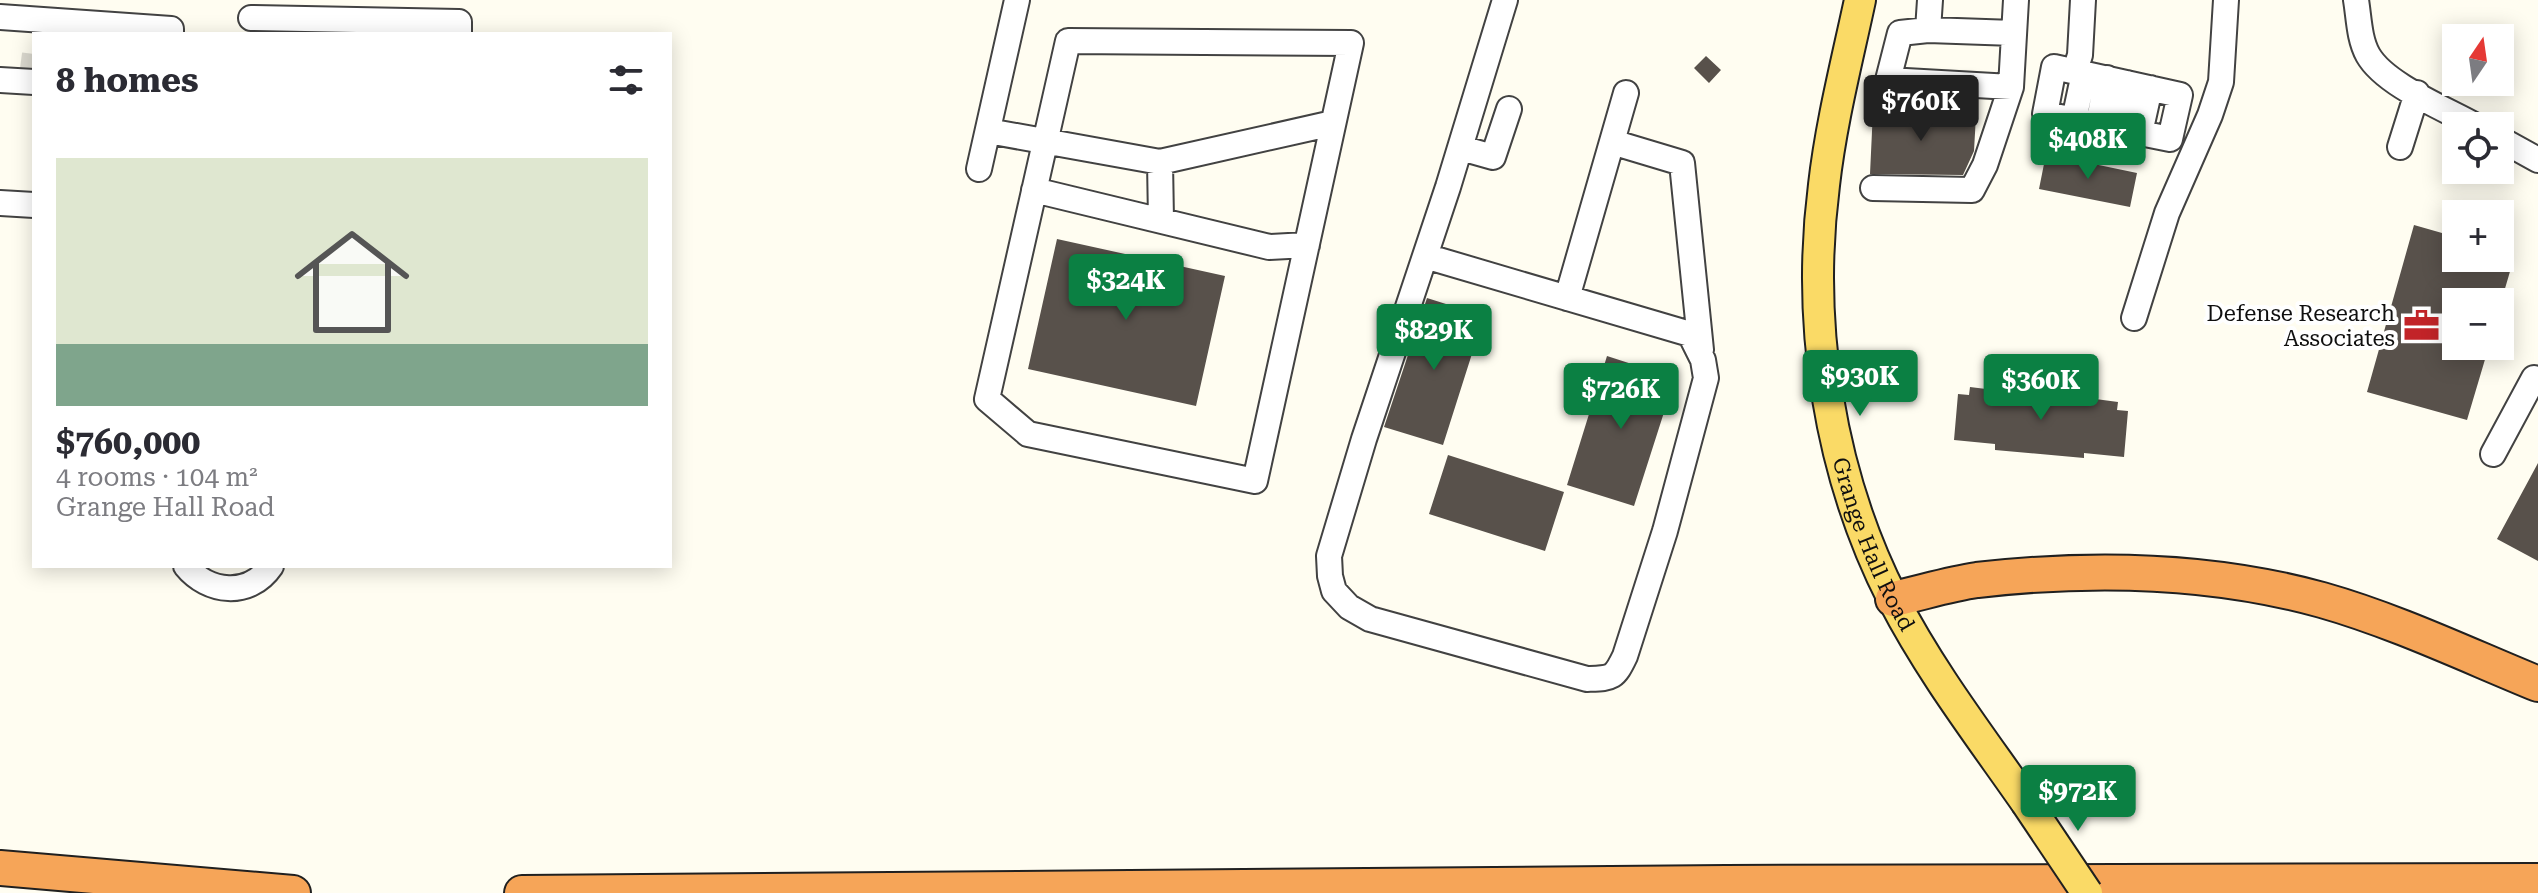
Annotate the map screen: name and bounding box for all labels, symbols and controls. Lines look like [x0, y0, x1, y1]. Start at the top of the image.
north arrow [2442, 24, 2514, 96]
map controls [2442, 24, 2514, 360]
icon: filters [604, 58, 648, 102]
text: 8 homes [56, 60, 199, 100]
pin: $760K [1865, 75, 1977, 143]
text: $760K [1882, 86, 1960, 116]
button: locate [2442, 112, 2514, 184]
pin: $408K [2032, 113, 2144, 181]
text: $408K [2049, 124, 2127, 154]
button: + [2442, 200, 2514, 272]
icon: home [280, 210, 424, 354]
pin: $324K [1070, 254, 1182, 322]
text: $324K [1087, 265, 1165, 295]
button: − [2442, 288, 2514, 360]
place label: Defense Research Associates [2207, 301, 2395, 351]
pin: $829K [1378, 304, 1490, 372]
office icon: Defense Research Associates [2402, 307, 2440, 345]
text: $829K [1395, 315, 1473, 345]
pin: $930K [1804, 350, 1916, 418]
pin: $360K [1985, 354, 2097, 422]
text: $930K [1821, 361, 1899, 391]
pin: $726K [1565, 363, 1677, 431]
text: $360K [2002, 365, 2080, 395]
text: $726K [1582, 374, 1660, 404]
text: $760,000 [56, 422, 200, 462]
street label: Grange Hall Road [1828, 455, 1920, 635]
text: 4 rooms · 104 m² [56, 462, 258, 492]
text: Grange Hall Road [56, 492, 275, 522]
pin: $972K [2022, 765, 2134, 833]
text: $972K [2039, 776, 2117, 806]

